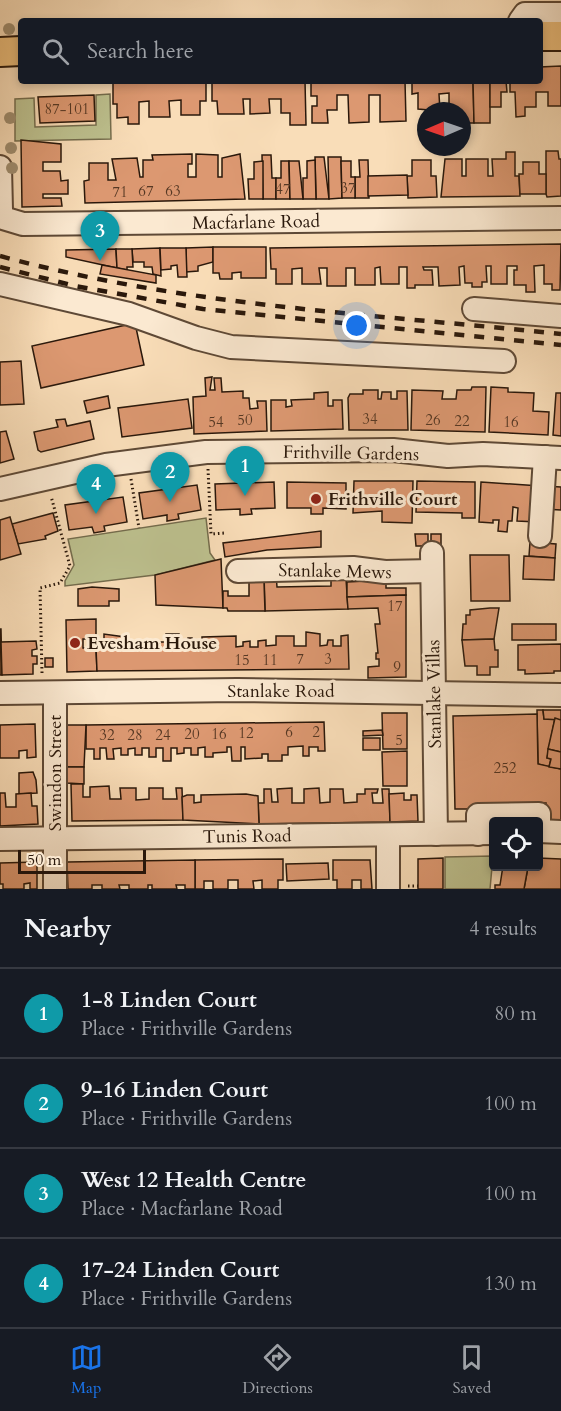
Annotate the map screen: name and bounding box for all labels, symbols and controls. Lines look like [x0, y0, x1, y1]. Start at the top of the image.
search box [18, 18, 543, 84]
icon: search [39, 35, 72, 68]
text: Search here [87, 36, 194, 66]
house number: 87-101 [44, 99, 90, 119]
north arrow [417, 102, 471, 156]
house number: 37 [340, 178, 356, 198]
house number: 47 [275, 179, 291, 199]
house number: 67 [138, 181, 154, 201]
house number: 63 [165, 181, 181, 201]
house number: 71 [112, 182, 128, 202]
street label: Macfarlane Road [192, 209, 321, 236]
pin: 3 [80, 212, 120, 261]
your location [342, 311, 371, 340]
house number: 34 [362, 409, 378, 429]
house number: 50 [237, 410, 253, 430]
house number: 26 [425, 410, 441, 430]
house number: 22 [454, 411, 470, 431]
house number: 54 [208, 412, 224, 432]
house number: 16 [503, 412, 519, 432]
street label: Frithville Gardens [283, 440, 419, 467]
pin: 1 [226, 446, 264, 496]
pin: 2 [150, 452, 190, 502]
pin: 4 [76, 464, 116, 514]
place label: Frithville Court [328, 487, 458, 512]
marker: Frithville Court [309, 492, 323, 506]
street label: Stanlake Mews [278, 558, 392, 585]
house number: 17 [387, 596, 403, 616]
place label: Evesham House [87, 631, 217, 656]
marker: Evesham House [68, 636, 82, 650]
street label: Stanlake Villas [421, 639, 448, 749]
house number: 7 [296, 649, 304, 669]
house number: 3 [324, 649, 332, 669]
house number: 15 [234, 650, 250, 670]
house number: 11 [262, 650, 278, 670]
house number: 9 [393, 657, 401, 677]
street label: Stanlake Road [227, 679, 335, 704]
street label: Swindon Street [43, 714, 68, 831]
house number: 6 [285, 722, 293, 742]
house number: 2 [312, 722, 320, 742]
house number: 12 [238, 723, 254, 743]
house number: 20 [184, 724, 200, 744]
house number: 16 [211, 724, 227, 744]
house number: 32 [99, 725, 115, 745]
house number: 28 [127, 725, 143, 745]
house number: 24 [155, 725, 171, 745]
house number: 5 [395, 730, 403, 750]
house number: 252 [493, 758, 517, 778]
map controls [489, 817, 543, 871]
button: locate [489, 817, 543, 871]
street label: Tunis Road [202, 823, 292, 850]
scale bar [18, 847, 146, 874]
text: 50 m [27, 849, 61, 871]
text: Nearby [24, 911, 112, 946]
text: 4 results [469, 915, 537, 942]
text: 1-8 Linden Court [81, 985, 257, 1015]
text: 1 [38, 1000, 49, 1027]
text: 80 m [494, 1000, 537, 1027]
text: Place · Frithville Gardens [81, 1015, 292, 1042]
text: 9-16 Linden Court [81, 1075, 268, 1105]
text: 2 [38, 1090, 49, 1117]
text: 100 m [484, 1090, 537, 1117]
text: Place · Frithville Gardens [81, 1105, 292, 1132]
text: West 12 Health Centre [81, 1165, 306, 1195]
text: 3 [38, 1180, 49, 1207]
text: 100 m [484, 1180, 537, 1207]
text: Place · Macfarlane Road [81, 1195, 283, 1222]
text: 17-24 Linden Court [81, 1255, 279, 1285]
text: 4 [38, 1270, 49, 1297]
text: 130 m [484, 1270, 537, 1297]
text: Place · Frithville Gardens [81, 1285, 292, 1312]
tab: Map [70, 1341, 103, 1399]
tab: Directions [242, 1341, 313, 1399]
tab: Saved [452, 1341, 491, 1399]

